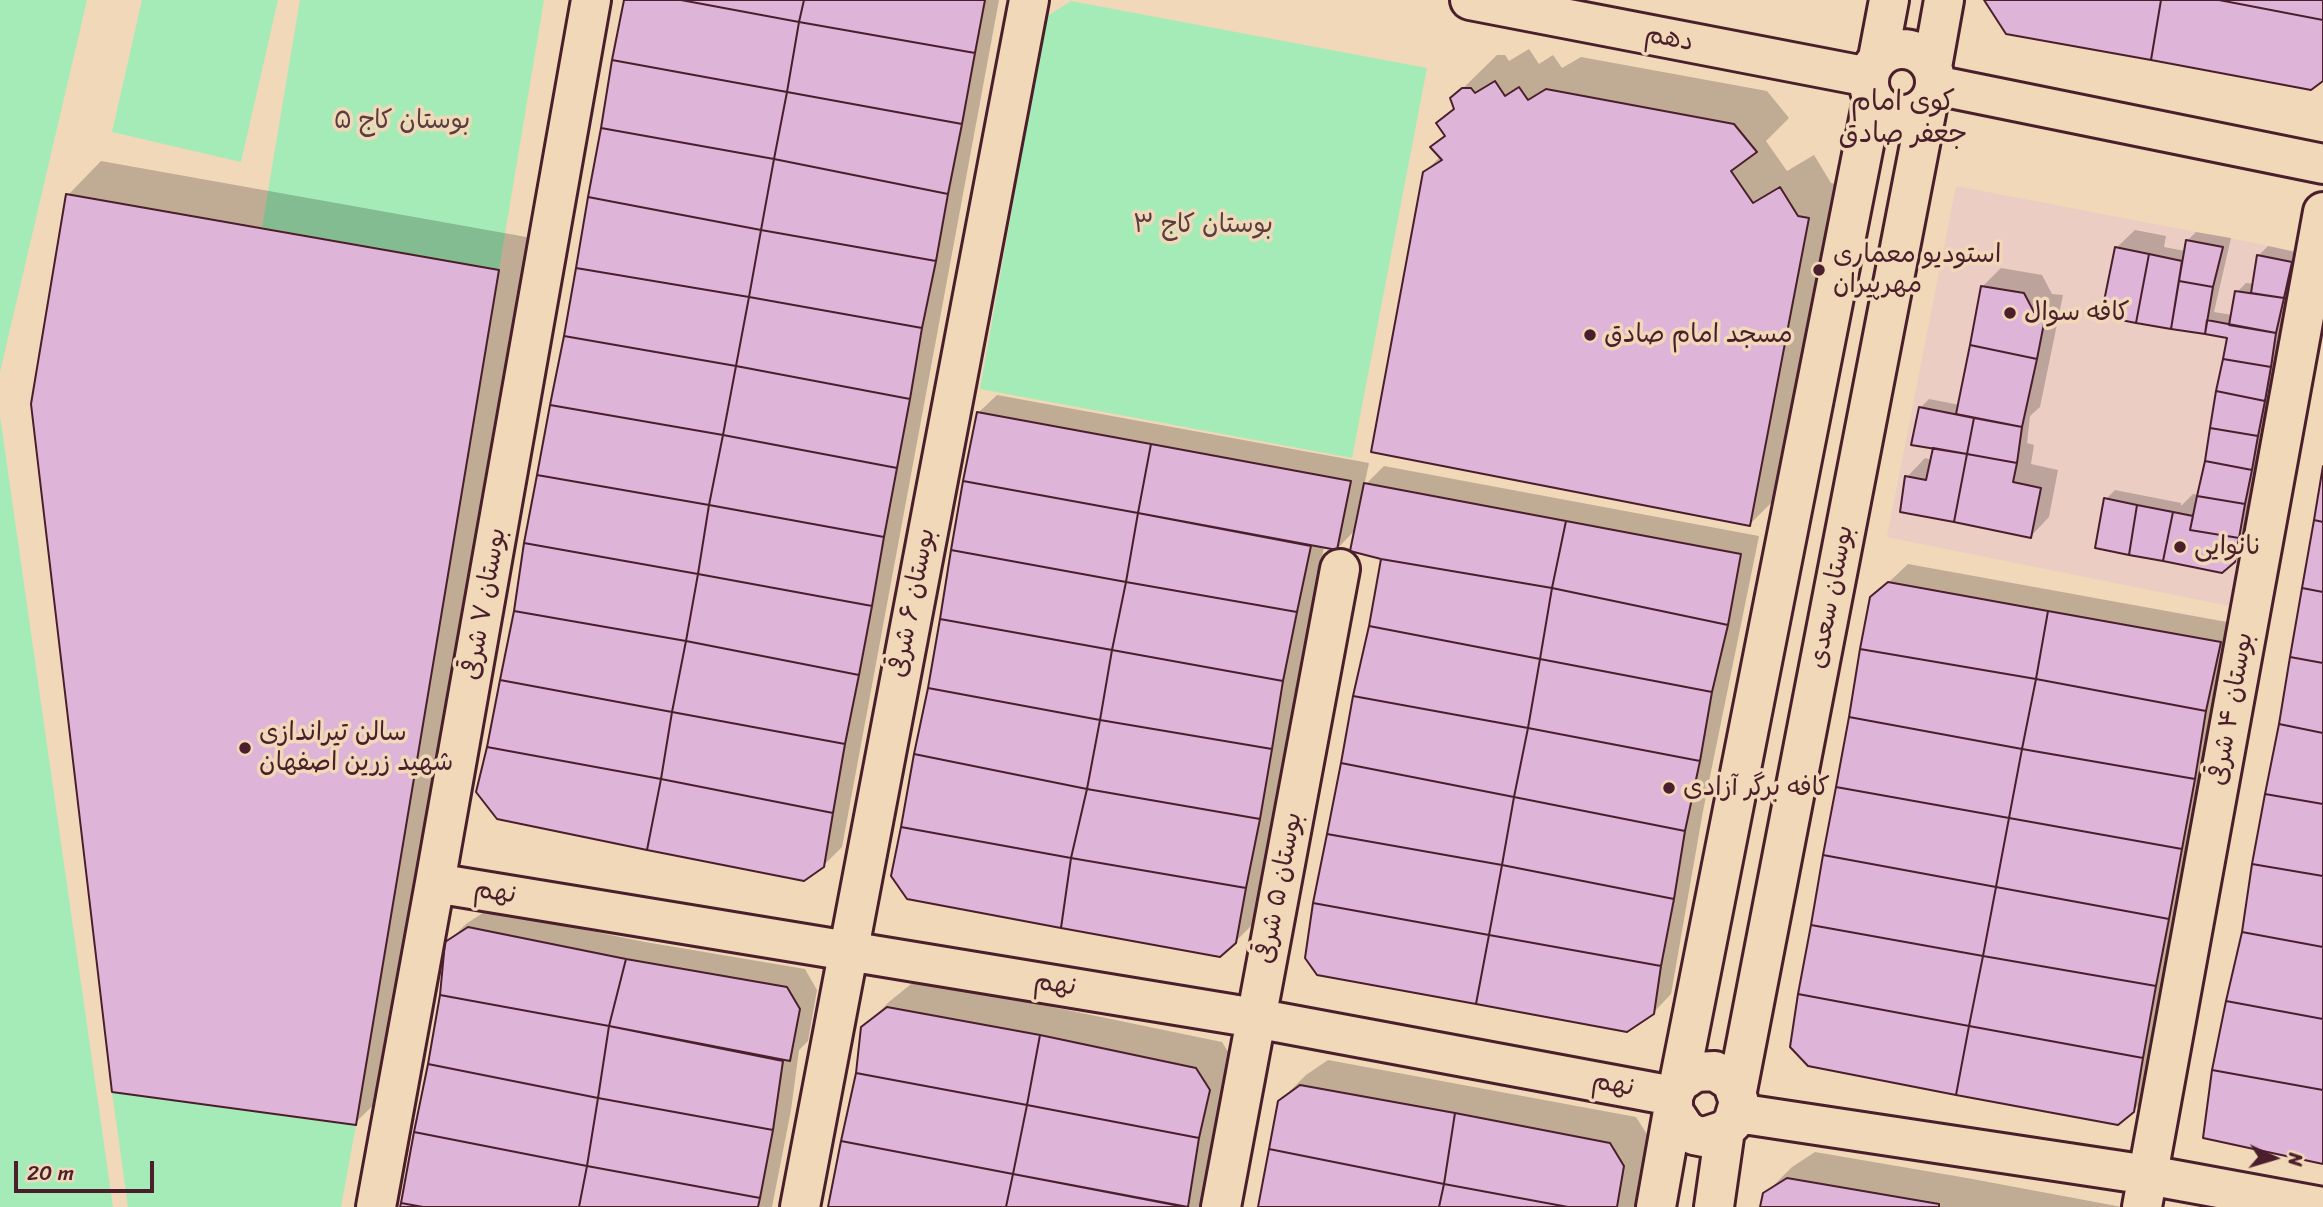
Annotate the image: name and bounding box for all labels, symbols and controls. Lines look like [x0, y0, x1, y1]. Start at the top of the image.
street label: دهم [1642, 19, 1696, 59]
district label: کوی امام جعفر صادق [1838, 86, 1968, 152]
park label: بوستان کاج ۵ [334, 105, 470, 137]
park label: بوستان کاج ۳ [1133, 209, 1273, 241]
place label: استودیو معماری مهرپیران [1833, 239, 2001, 300]
marker: استودیو معماری مهرپیران [1811, 262, 1827, 278]
place label: کافه سوال [2024, 297, 2130, 329]
marker: کافه سوال [2002, 305, 2018, 321]
place label: مسجد امام صادق [1604, 319, 1793, 351]
marker: مسجد امام صادق [1582, 327, 1598, 343]
street label: بوستان سعدی [1803, 523, 1861, 671]
street label: بوستان ۷ شرقی [456, 525, 514, 683]
street label: بوستان ۶ شرقی [883, 526, 943, 680]
place label: نانوایی [2194, 531, 2262, 563]
marker: نانوایی [2172, 539, 2188, 555]
street label: بوستان ۴ شرقی [2203, 630, 2261, 788]
place label: سالن تیراندازی شهید زرین اصفهان [259, 717, 453, 778]
marker: سالن تیراندازی شهید زرین اصفهان [237, 740, 253, 756]
place label: کافه برگر آزادی [1683, 772, 1830, 804]
marker: کافه برگر آزادی [1661, 780, 1677, 796]
street label: بوستان ۵ شرقی [1250, 810, 1310, 966]
street label: نهم [472, 874, 518, 912]
street label: نهم [1032, 966, 1078, 1004]
street label: نهم [1589, 1066, 1637, 1104]
north arrow [2239, 1123, 2309, 1193]
scale bar [18, 1148, 158, 1192]
text: N [2279, 1152, 2312, 1167]
text: 20 m [27, 1154, 74, 1192]

